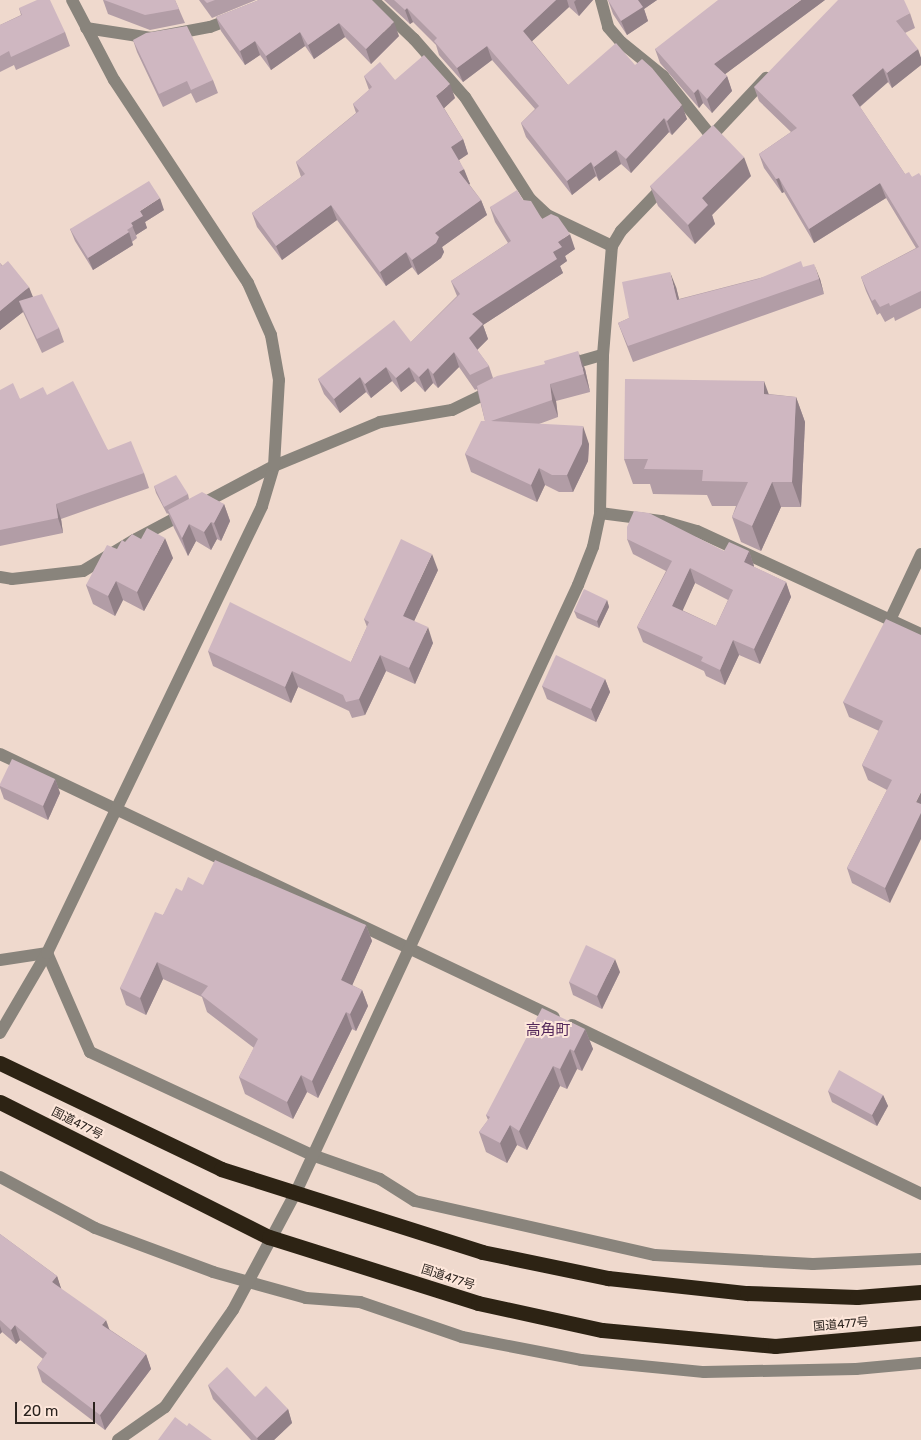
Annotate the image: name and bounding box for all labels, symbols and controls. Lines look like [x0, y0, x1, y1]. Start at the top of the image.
district label: 高角町 [526, 1022, 570, 1040]
street label: 国道477号 [49, 1105, 105, 1143]
street label: 国道477号 [419, 1263, 477, 1293]
street label: 国道477号 [813, 1315, 869, 1335]
scale bar [18, 1392, 98, 1424]
text: 20 m [23, 1402, 58, 1420]

